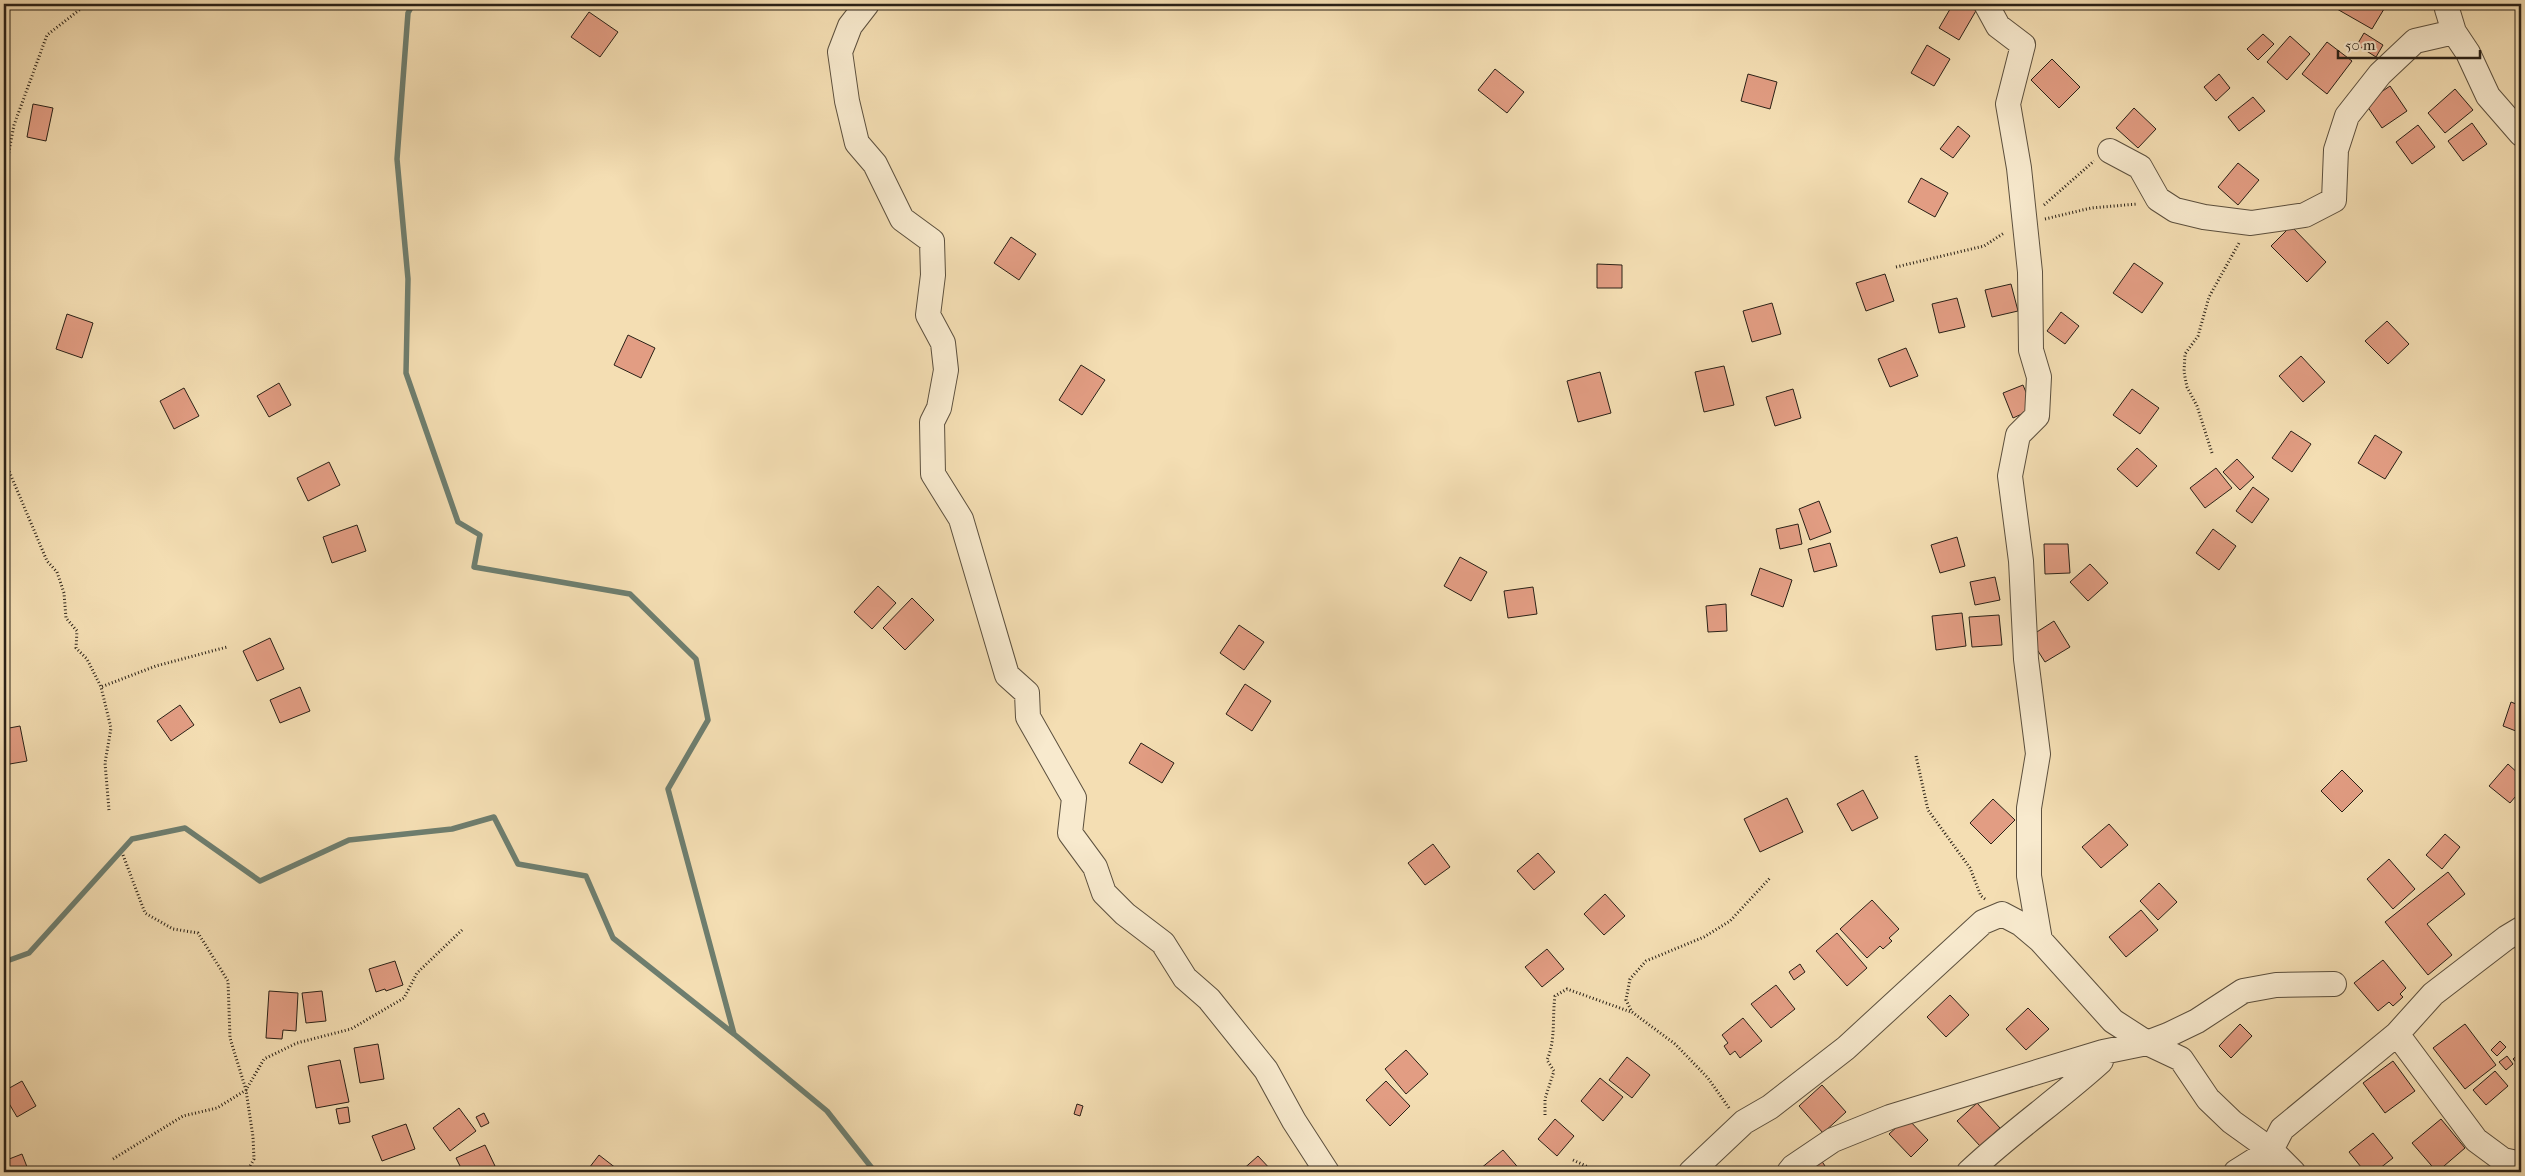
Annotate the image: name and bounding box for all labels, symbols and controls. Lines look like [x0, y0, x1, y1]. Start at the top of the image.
scale bar [2338, 28, 2480, 60]
text: 50 m [2345, 36, 2376, 54]

